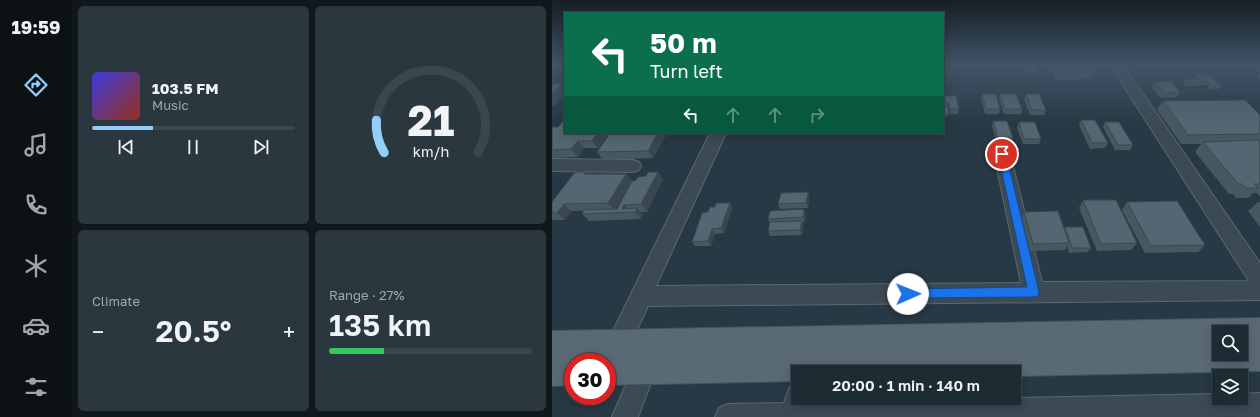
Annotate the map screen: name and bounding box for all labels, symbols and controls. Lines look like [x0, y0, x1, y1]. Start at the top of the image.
text: 19:59 [12, 16, 60, 38]
text: 50 m [650, 26, 717, 59]
icon: left [584, 28, 636, 80]
text: Turn left [650, 60, 723, 82]
icon: directions [22, 71, 50, 99]
text: 103.5 FM [152, 79, 219, 97]
text: 21 [407, 95, 454, 145]
text: Music [152, 97, 189, 113]
icon: left [680, 104, 702, 126]
icon: ahead [722, 104, 744, 126]
icon: ahead [764, 104, 786, 126]
icon: right [806, 104, 828, 126]
icon: music [22, 131, 50, 159]
icon: previous [115, 136, 137, 158]
icon: pause [182, 136, 204, 158]
icon: next [250, 136, 272, 158]
pin [985, 137, 1019, 171]
text: km/h [412, 143, 449, 160]
icon: arrive [991, 143, 1013, 165]
icon: phone [22, 191, 50, 219]
icon: climate [22, 252, 50, 280]
position arrow [887, 273, 929, 315]
text: Range · 27% [329, 287, 404, 303]
text: Climate [92, 293, 140, 309]
text: 135 km [329, 307, 431, 343]
icon: car [22, 312, 50, 340]
text: 20.5° [155, 313, 232, 349]
text: − [92, 318, 104, 345]
text: + [283, 318, 295, 345]
map controls [1212, 325, 1248, 405]
button: search [1212, 325, 1248, 361]
speed limit sign: 30 [564, 353, 616, 405]
button: layers [1212, 369, 1248, 405]
icon: filters [22, 373, 50, 401]
text: 20:00 · 1 min · 140 m [832, 376, 980, 394]

